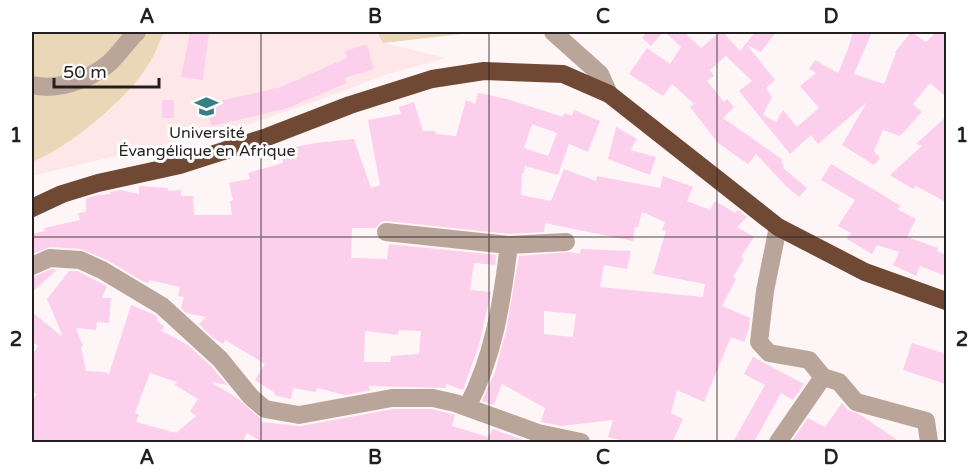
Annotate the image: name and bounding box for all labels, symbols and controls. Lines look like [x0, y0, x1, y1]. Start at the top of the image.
text: A [140, 5, 155, 29]
text: B [368, 5, 382, 29]
text: C [596, 5, 610, 29]
text: D [823, 5, 839, 29]
scale bar [54, 51, 159, 89]
text: 50 m [63, 61, 107, 83]
school or university icon: Université Évangélique en Afrique [194, 94, 220, 120]
place label: Université Évangélique en Afrique [119, 123, 295, 161]
text: 1 [10, 124, 22, 148]
text: 1 [956, 124, 968, 148]
text: 2 [10, 328, 22, 352]
text: 2 [956, 328, 968, 352]
text: A [140, 446, 155, 470]
text: B [368, 446, 382, 470]
text: C [596, 446, 610, 470]
text: D [823, 446, 839, 470]

